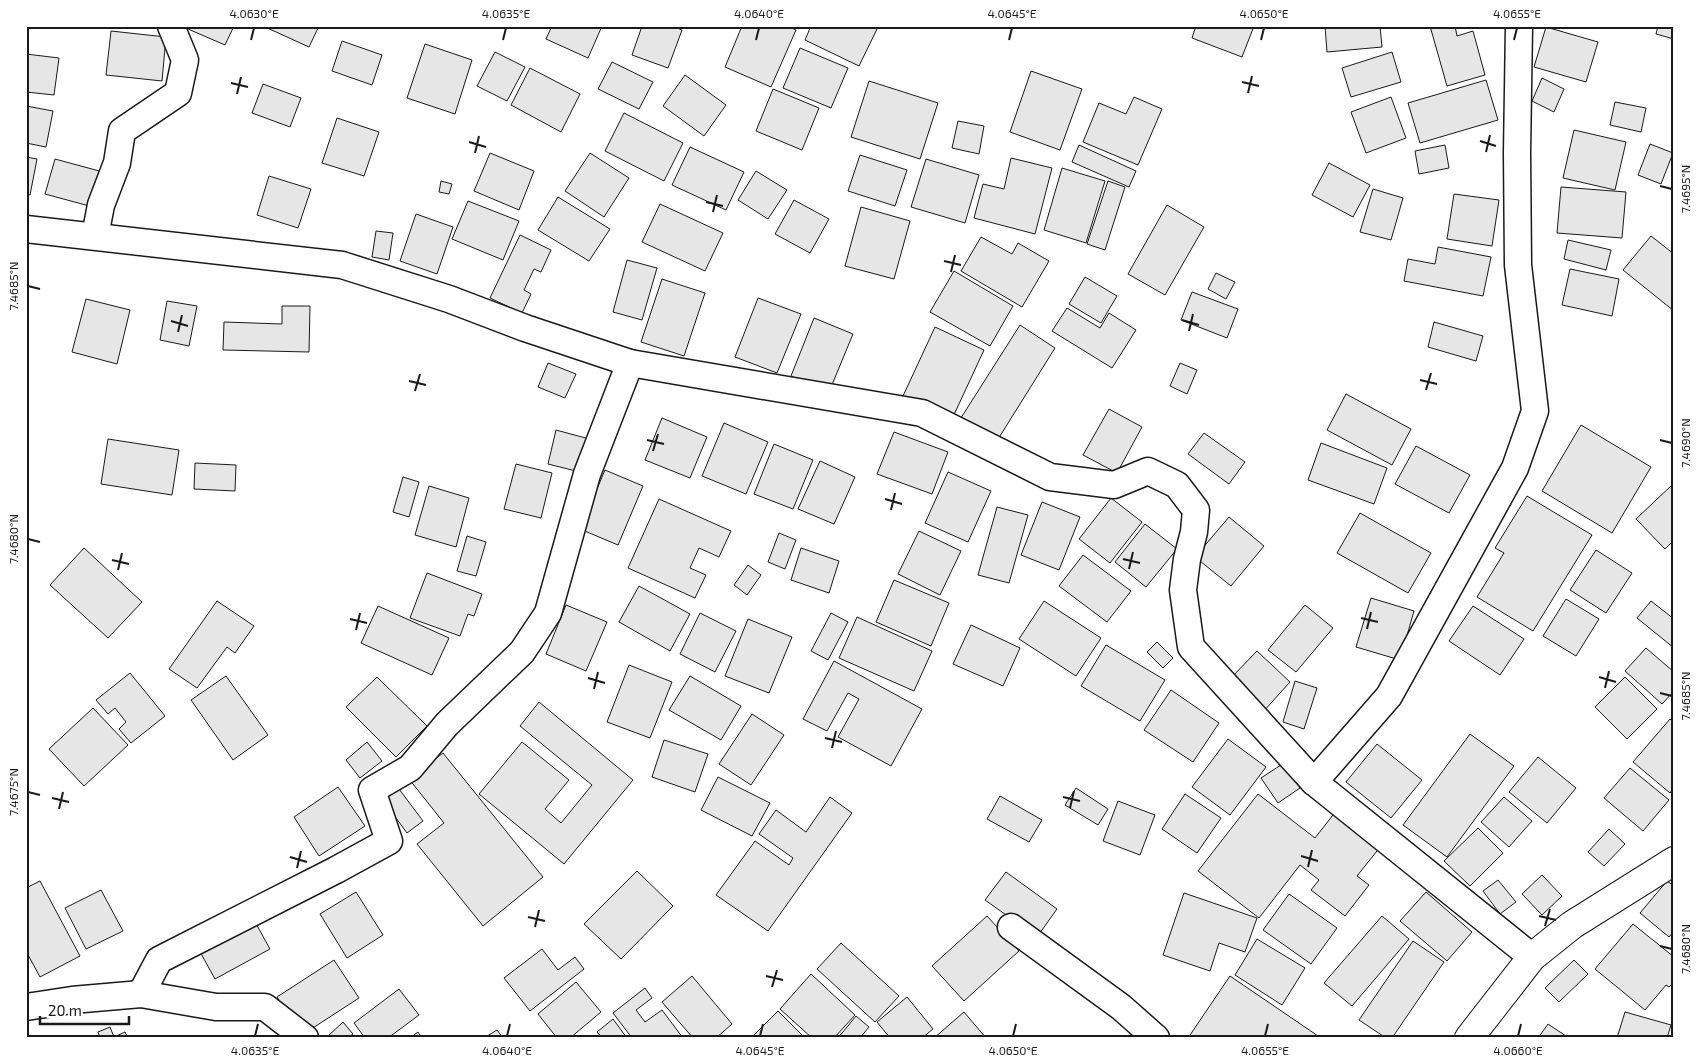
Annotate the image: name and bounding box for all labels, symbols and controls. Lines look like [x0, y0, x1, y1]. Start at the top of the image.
text: 4.0630°E [229, 6, 279, 20]
text: 4.0635°E [482, 6, 530, 20]
text: 4.0640°E [734, 6, 784, 20]
text: 4.0645°E [987, 6, 1037, 20]
text: 4.0650°E [1240, 6, 1289, 20]
text: 4.0655°E [1493, 6, 1541, 20]
text: 7.4695°N [1678, 165, 1692, 213]
text: 7.4685°N [6, 261, 20, 311]
text: 7.4690°N [1678, 418, 1692, 468]
text: 7.4680°N [6, 514, 20, 564]
text: 7.4685°N [1678, 671, 1692, 721]
text: 7.4675°N [6, 768, 20, 816]
text: 7.4680°N [1678, 924, 1692, 974]
scale bar [40, 994, 129, 1026]
text: 20 m [48, 1001, 82, 1019]
text: 4.0635°E [231, 1043, 279, 1057]
text: 4.0640°E [482, 1043, 532, 1057]
text: 4.0645°E [735, 1043, 785, 1057]
text: 4.0650°E [989, 1043, 1038, 1057]
text: 4.0655°E [1241, 1043, 1289, 1057]
text: 4.0660°E [1493, 1043, 1543, 1057]

